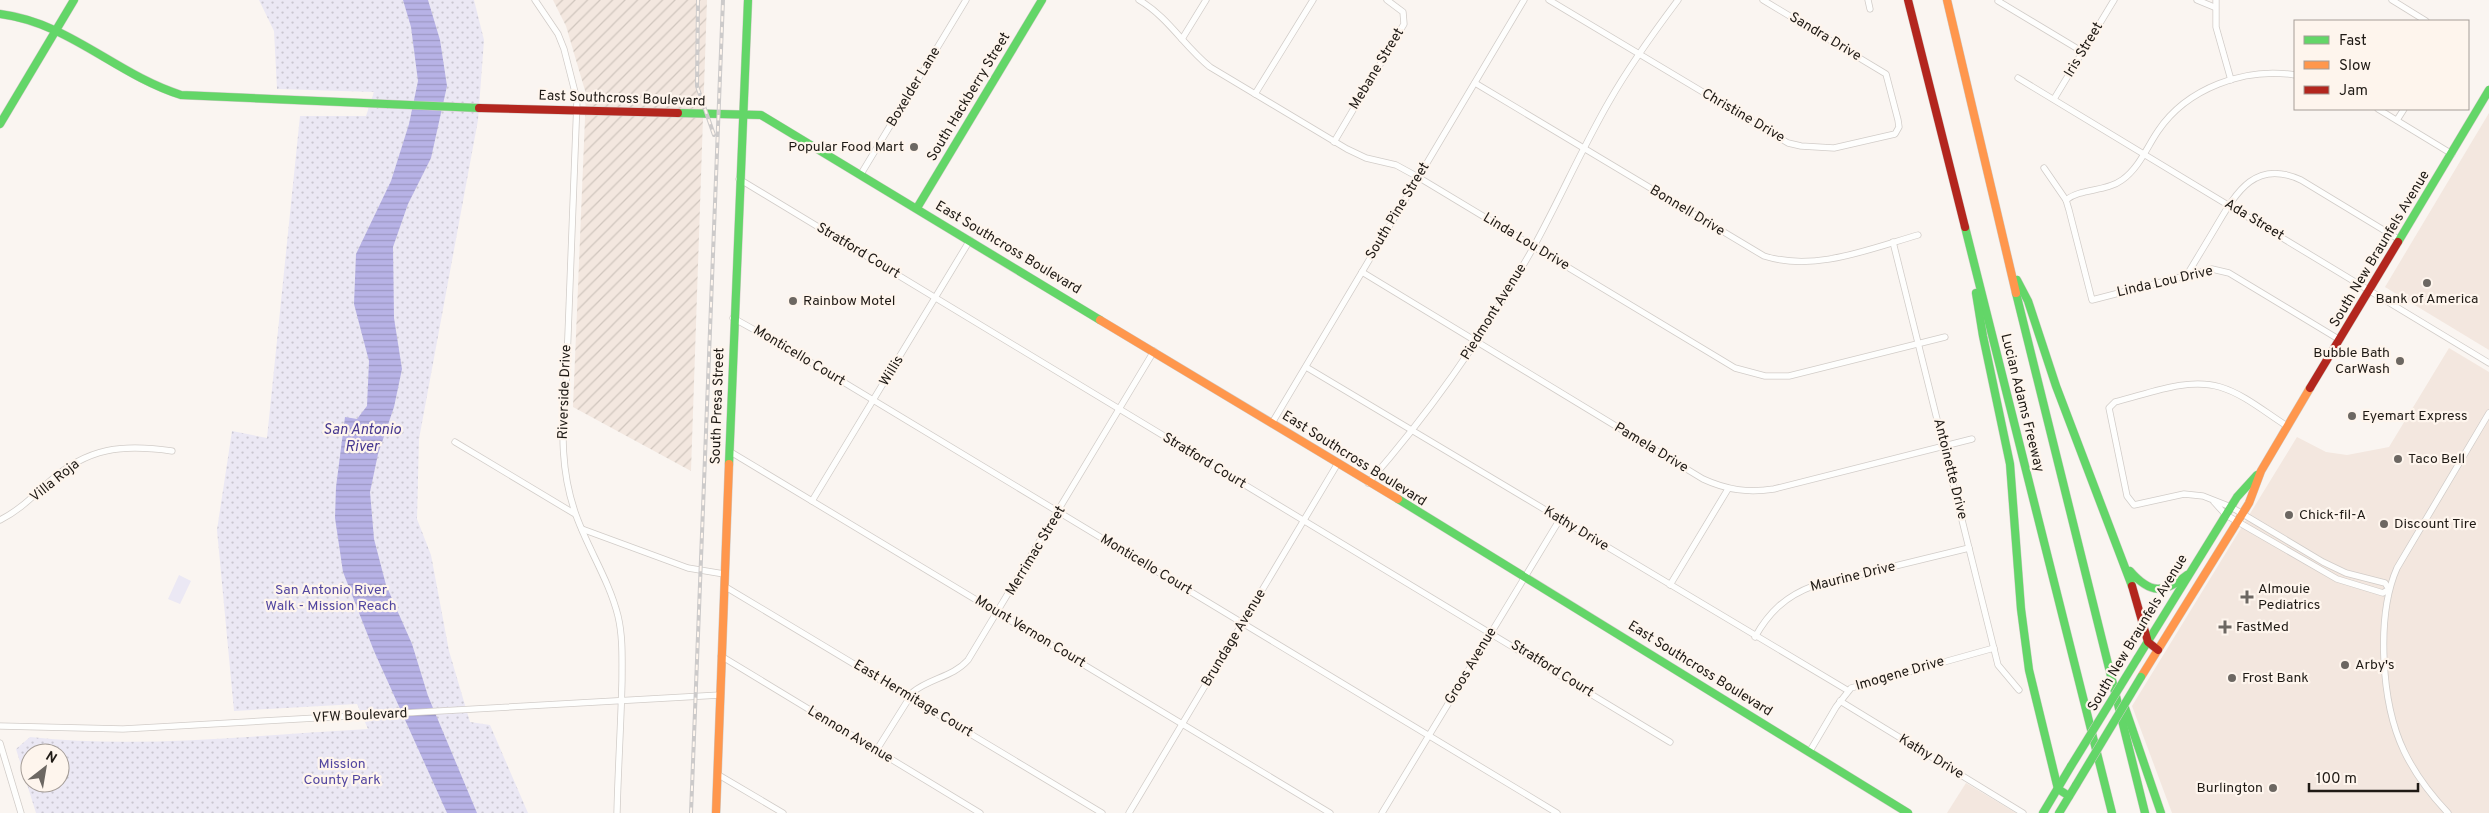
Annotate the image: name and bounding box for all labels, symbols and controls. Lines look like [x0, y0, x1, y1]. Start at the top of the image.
street label: Sandra Drive [1786, 9, 1864, 65]
street label: Iris Street [2061, 19, 2107, 81]
legend [2294, 20, 2469, 110]
street label: Mebane Street [1346, 25, 1408, 113]
street label: South Hackberry Street [924, 29, 1014, 165]
text: Fast [2339, 32, 2367, 51]
street label: Boxelder Lane [884, 44, 944, 130]
text: Slow [2339, 57, 2371, 76]
text: Jam [2339, 82, 2368, 101]
street label: Christine Drive [1698, 85, 1788, 147]
street label: East Southcross Boulevard [538, 88, 706, 110]
place label: Popular Food Mart [788, 139, 904, 156]
marker: Popular Food Mart [908, 141, 920, 153]
street label: South Pine Street [1362, 160, 1434, 262]
street label: South New Braunfels Avenue [2326, 168, 2434, 330]
street label: Bonnell Drive [1646, 182, 1728, 240]
street label: Ada Street [2221, 196, 2287, 244]
street label: East Southcross Boulevard [932, 198, 1084, 298]
street label: Linda Lou Drive [1480, 209, 1572, 275]
street label: Stratford Court [813, 219, 903, 283]
street label: Piedmont Avenue [1458, 261, 1530, 363]
street label: Linda Lou Drive [2115, 263, 2215, 301]
marker: Bank of America [2421, 277, 2433, 289]
place label: Bank of America [2376, 291, 2478, 308]
place label: Rainbow Motel [803, 293, 895, 310]
marker: Rainbow Motel [787, 295, 799, 307]
street label: Monticello Court [750, 322, 848, 390]
street label: Lucian Adams Freeway [1997, 332, 2047, 474]
street label: Riverside Drive [555, 344, 575, 440]
place label: Bubble Bath CarWash [2313, 345, 2390, 378]
street label: South Presa Street [707, 347, 729, 465]
street label: Willis [876, 353, 908, 389]
marker: Bubble Bath CarWash [2394, 355, 2406, 367]
street label: East Southcross Boulevard [1279, 407, 1429, 511]
place label: Eyemart Express [2362, 408, 2468, 425]
marker: Eyemart Express [2346, 410, 2358, 422]
street label: Antoinette Drive [1929, 417, 1971, 521]
street label: Pamela Drive [1611, 419, 1691, 477]
water label: San Antonio River [323, 421, 401, 457]
street label: Stratford Court [1159, 429, 1249, 493]
place label: Taco Bell [2408, 451, 2465, 468]
marker: Taco Bell [2392, 453, 2404, 465]
street label: Villa Roja [27, 456, 83, 506]
street label: Merrimac Street [1003, 503, 1069, 599]
street label: Kathy Drive [1540, 503, 1612, 555]
place label: Chick-fil-A [2299, 507, 2366, 524]
marker: Chick-fil-A [2283, 509, 2295, 521]
place label: Discount Tire [2394, 516, 2476, 533]
marker: Discount Tire [2378, 518, 2390, 530]
street label: Monticello Court [1097, 531, 1195, 599]
street label: South New Braunfels Avenue [2084, 552, 2192, 714]
street label: Maurine Drive [1809, 558, 1897, 596]
place label: Almouie Pediatrics [2258, 581, 2320, 614]
park label: San Antonio River Walk - Mission Reach [265, 582, 397, 615]
street label: Brundage Avenue [1198, 586, 1270, 690]
marker: Almouie Pediatrics [2240, 590, 2254, 604]
street label: Mount Vernon Court [971, 592, 1089, 672]
street label: East Southcross Boulevard [1625, 617, 1775, 721]
place label: FastMed [2236, 619, 2289, 636]
marker: FastMed [2218, 620, 2232, 634]
street label: Groos Avenue [1441, 625, 1501, 707]
street label: Stratford Court [1507, 637, 1597, 701]
street label: Imogene Drive [1854, 653, 1946, 695]
street label: East Hermitage Court [850, 657, 976, 741]
place label: Arby's [2355, 657, 2395, 674]
marker: Arby's [2339, 659, 2351, 671]
place label: Frost Bank [2242, 670, 2309, 687]
marker: Frost Bank [2226, 672, 2238, 684]
street label: Lennon Avenue [804, 703, 896, 767]
street label: VFW Boulevard [312, 705, 408, 727]
street label: Kathy Drive [1895, 731, 1967, 783]
north arrow [20, 743, 70, 793]
text: N [42, 748, 60, 768]
park label: Mission County Park [303, 756, 381, 789]
scale bar [2309, 760, 2418, 792]
text: 100 m [2316, 770, 2357, 789]
place label: Burlington [2196, 780, 2263, 797]
marker: Burlington [2267, 782, 2279, 794]

